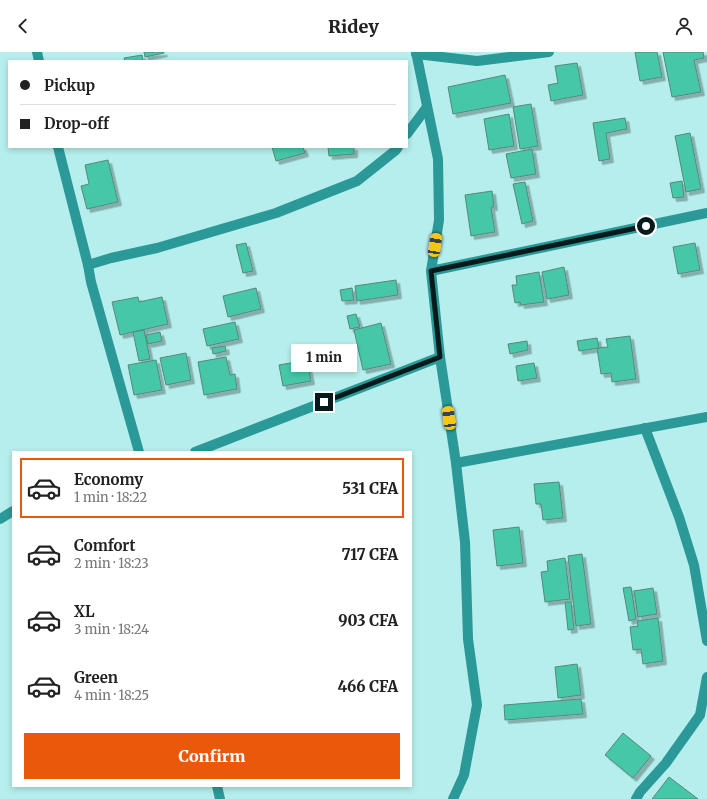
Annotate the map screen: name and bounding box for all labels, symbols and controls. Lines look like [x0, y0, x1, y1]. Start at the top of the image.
icon: back [12, 15, 34, 37]
text: Ridey [328, 15, 379, 38]
icon: person [673, 15, 695, 37]
text: Pickup [44, 76, 95, 95]
text: Drop-off [44, 114, 109, 133]
route start [637, 217, 655, 235]
car [427, 232, 443, 258]
callout: 1 min [291, 344, 357, 372]
text: 1 min [306, 349, 342, 366]
route end [315, 393, 333, 411]
car [441, 405, 457, 431]
icon: car [26, 470, 62, 506]
text: Economy [74, 470, 143, 489]
text: 531 CFA [342, 479, 398, 498]
text: 1 min · 18:22 [74, 489, 147, 506]
icon: car [26, 536, 62, 572]
text: Comfort [74, 536, 135, 555]
text: 717 CFA [342, 545, 398, 564]
text: 2 min · 18:23 [74, 555, 149, 572]
icon: car [26, 602, 62, 638]
text: XL [74, 602, 95, 621]
text: 903 CFA [338, 611, 398, 630]
text: 3 min · 18:24 [74, 621, 149, 638]
icon: car [26, 668, 62, 704]
text: Green [74, 668, 118, 687]
text: 466 CFA [338, 677, 398, 696]
text: 4 min · 18:25 [74, 687, 149, 704]
button: Confirm [24, 733, 400, 779]

